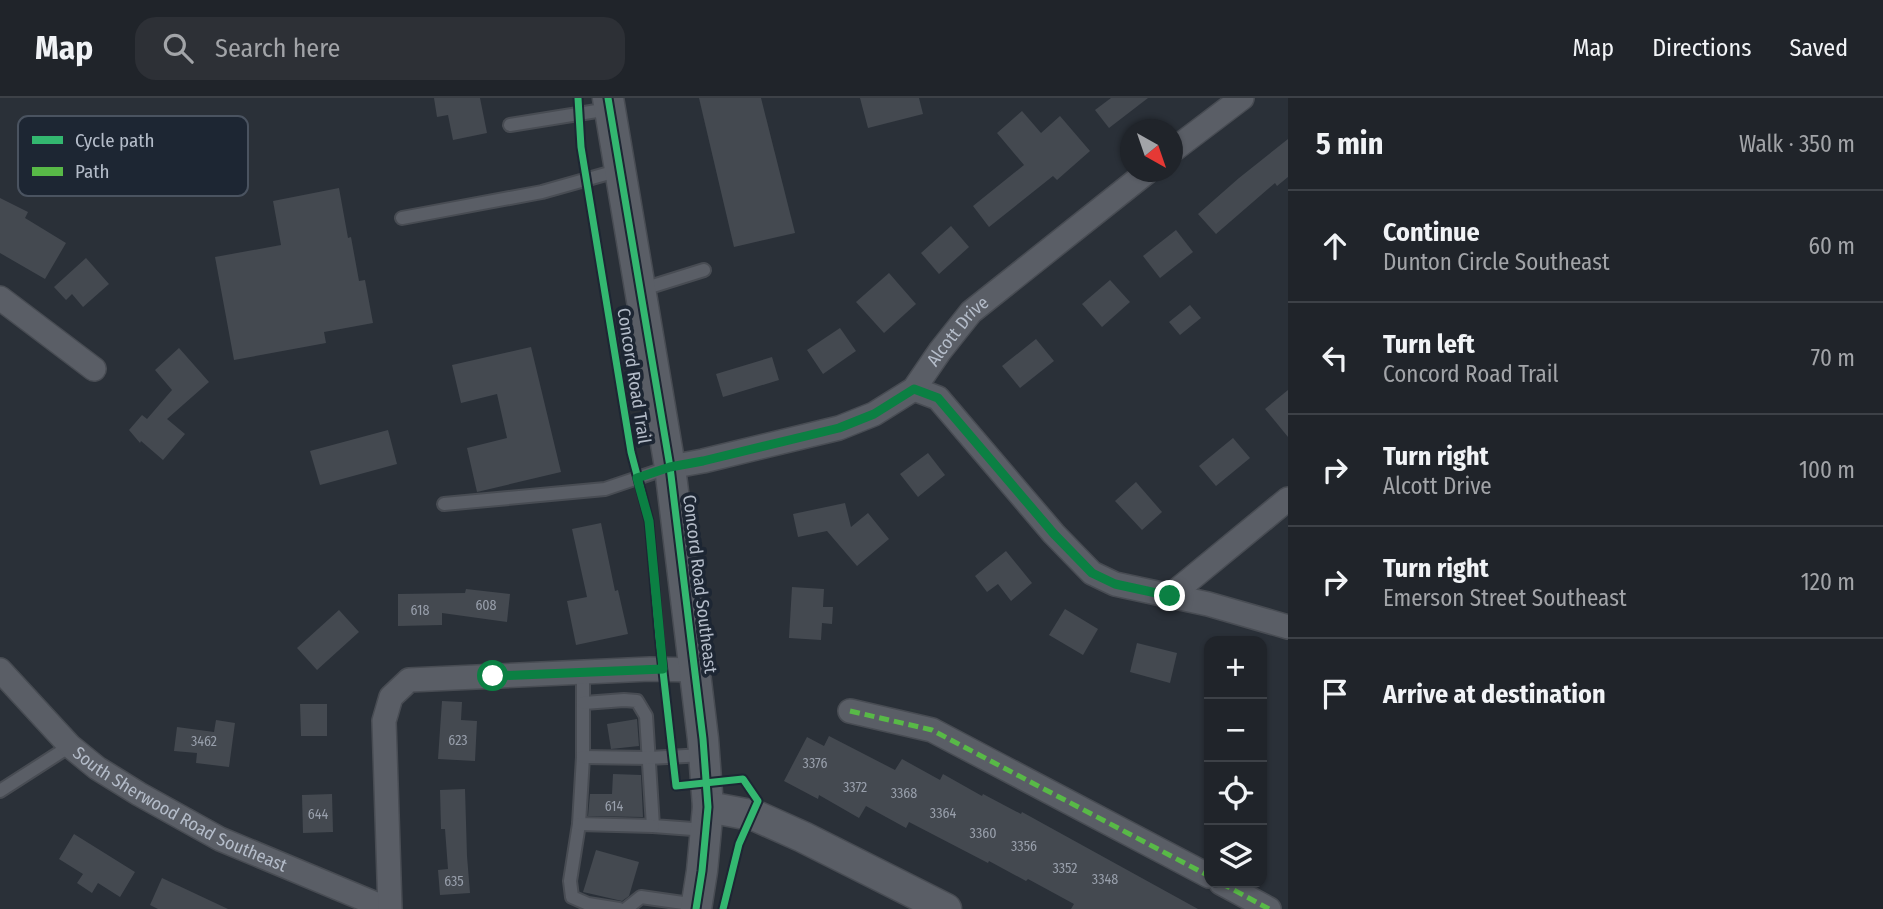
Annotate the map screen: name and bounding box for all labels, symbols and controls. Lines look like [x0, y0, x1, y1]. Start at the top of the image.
search box [135, 17, 625, 80]
text: Map [35, 28, 93, 68]
icon: search [159, 29, 197, 67]
text: Search here [215, 33, 340, 64]
text: Map [1573, 34, 1614, 62]
text: Directions [1652, 34, 1751, 62]
text: Saved [1789, 34, 1848, 62]
legend [18, 116, 248, 196]
north arrow [1120, 119, 1183, 182]
text: 5 min [1316, 126, 1383, 162]
text: Cycle path [75, 129, 154, 152]
text: Walk · 350 m [1739, 130, 1855, 158]
text: Path [75, 160, 110, 183]
text: Continue [1383, 217, 1480, 248]
icon: ahead [1316, 227, 1354, 265]
text: 60 m [1809, 232, 1855, 260]
text: Dunton Circle Southeast [1383, 248, 1610, 276]
street label: Alcott Drive [922, 291, 993, 370]
street label: Concord Road Trail [612, 306, 656, 446]
text: Turn left [1383, 329, 1475, 360]
icon: left [1316, 339, 1354, 377]
text: 70 m [1811, 344, 1855, 372]
text: Concord Road Trail [1383, 360, 1559, 388]
text: Turn right [1383, 441, 1489, 472]
icon: right [1316, 451, 1354, 489]
text: 100 m [1799, 456, 1855, 484]
text: Alcott Drive [1383, 472, 1492, 500]
street label: Concord Road Southeast [678, 493, 722, 675]
text: Turn right [1383, 553, 1489, 584]
icon: right [1316, 563, 1354, 601]
text: 120 m [1801, 568, 1855, 596]
route end [1154, 580, 1185, 611]
text: Emerson Street Southeast [1383, 584, 1627, 612]
house number: 608 [475, 597, 497, 614]
house number: 618 [411, 602, 429, 619]
map controls [1204, 636, 1267, 888]
button: + [1204, 636, 1267, 699]
route start [477, 660, 508, 691]
icon: arrive [1316, 675, 1354, 713]
text: Arrive at destination [1383, 679, 1606, 710]
button: − [1204, 699, 1267, 762]
house number: 623 [448, 732, 468, 749]
house number: 3462 [191, 733, 217, 750]
street label: South Sherwood Road Southeast [68, 742, 290, 877]
house number: 3376 [803, 755, 827, 772]
button: locate [1204, 762, 1267, 825]
house number: 3372 [843, 779, 867, 796]
house number: 3368 [891, 785, 917, 802]
house number: 614 [605, 798, 623, 815]
house number: 3364 [930, 805, 956, 822]
house number: 644 [308, 806, 328, 823]
house number: 3360 [970, 825, 996, 842]
button: layers [1204, 825, 1267, 888]
house number: 3356 [1011, 838, 1037, 855]
house number: 3352 [1052, 860, 1078, 877]
house number: 3348 [1092, 871, 1118, 888]
house number: 635 [444, 873, 464, 890]

